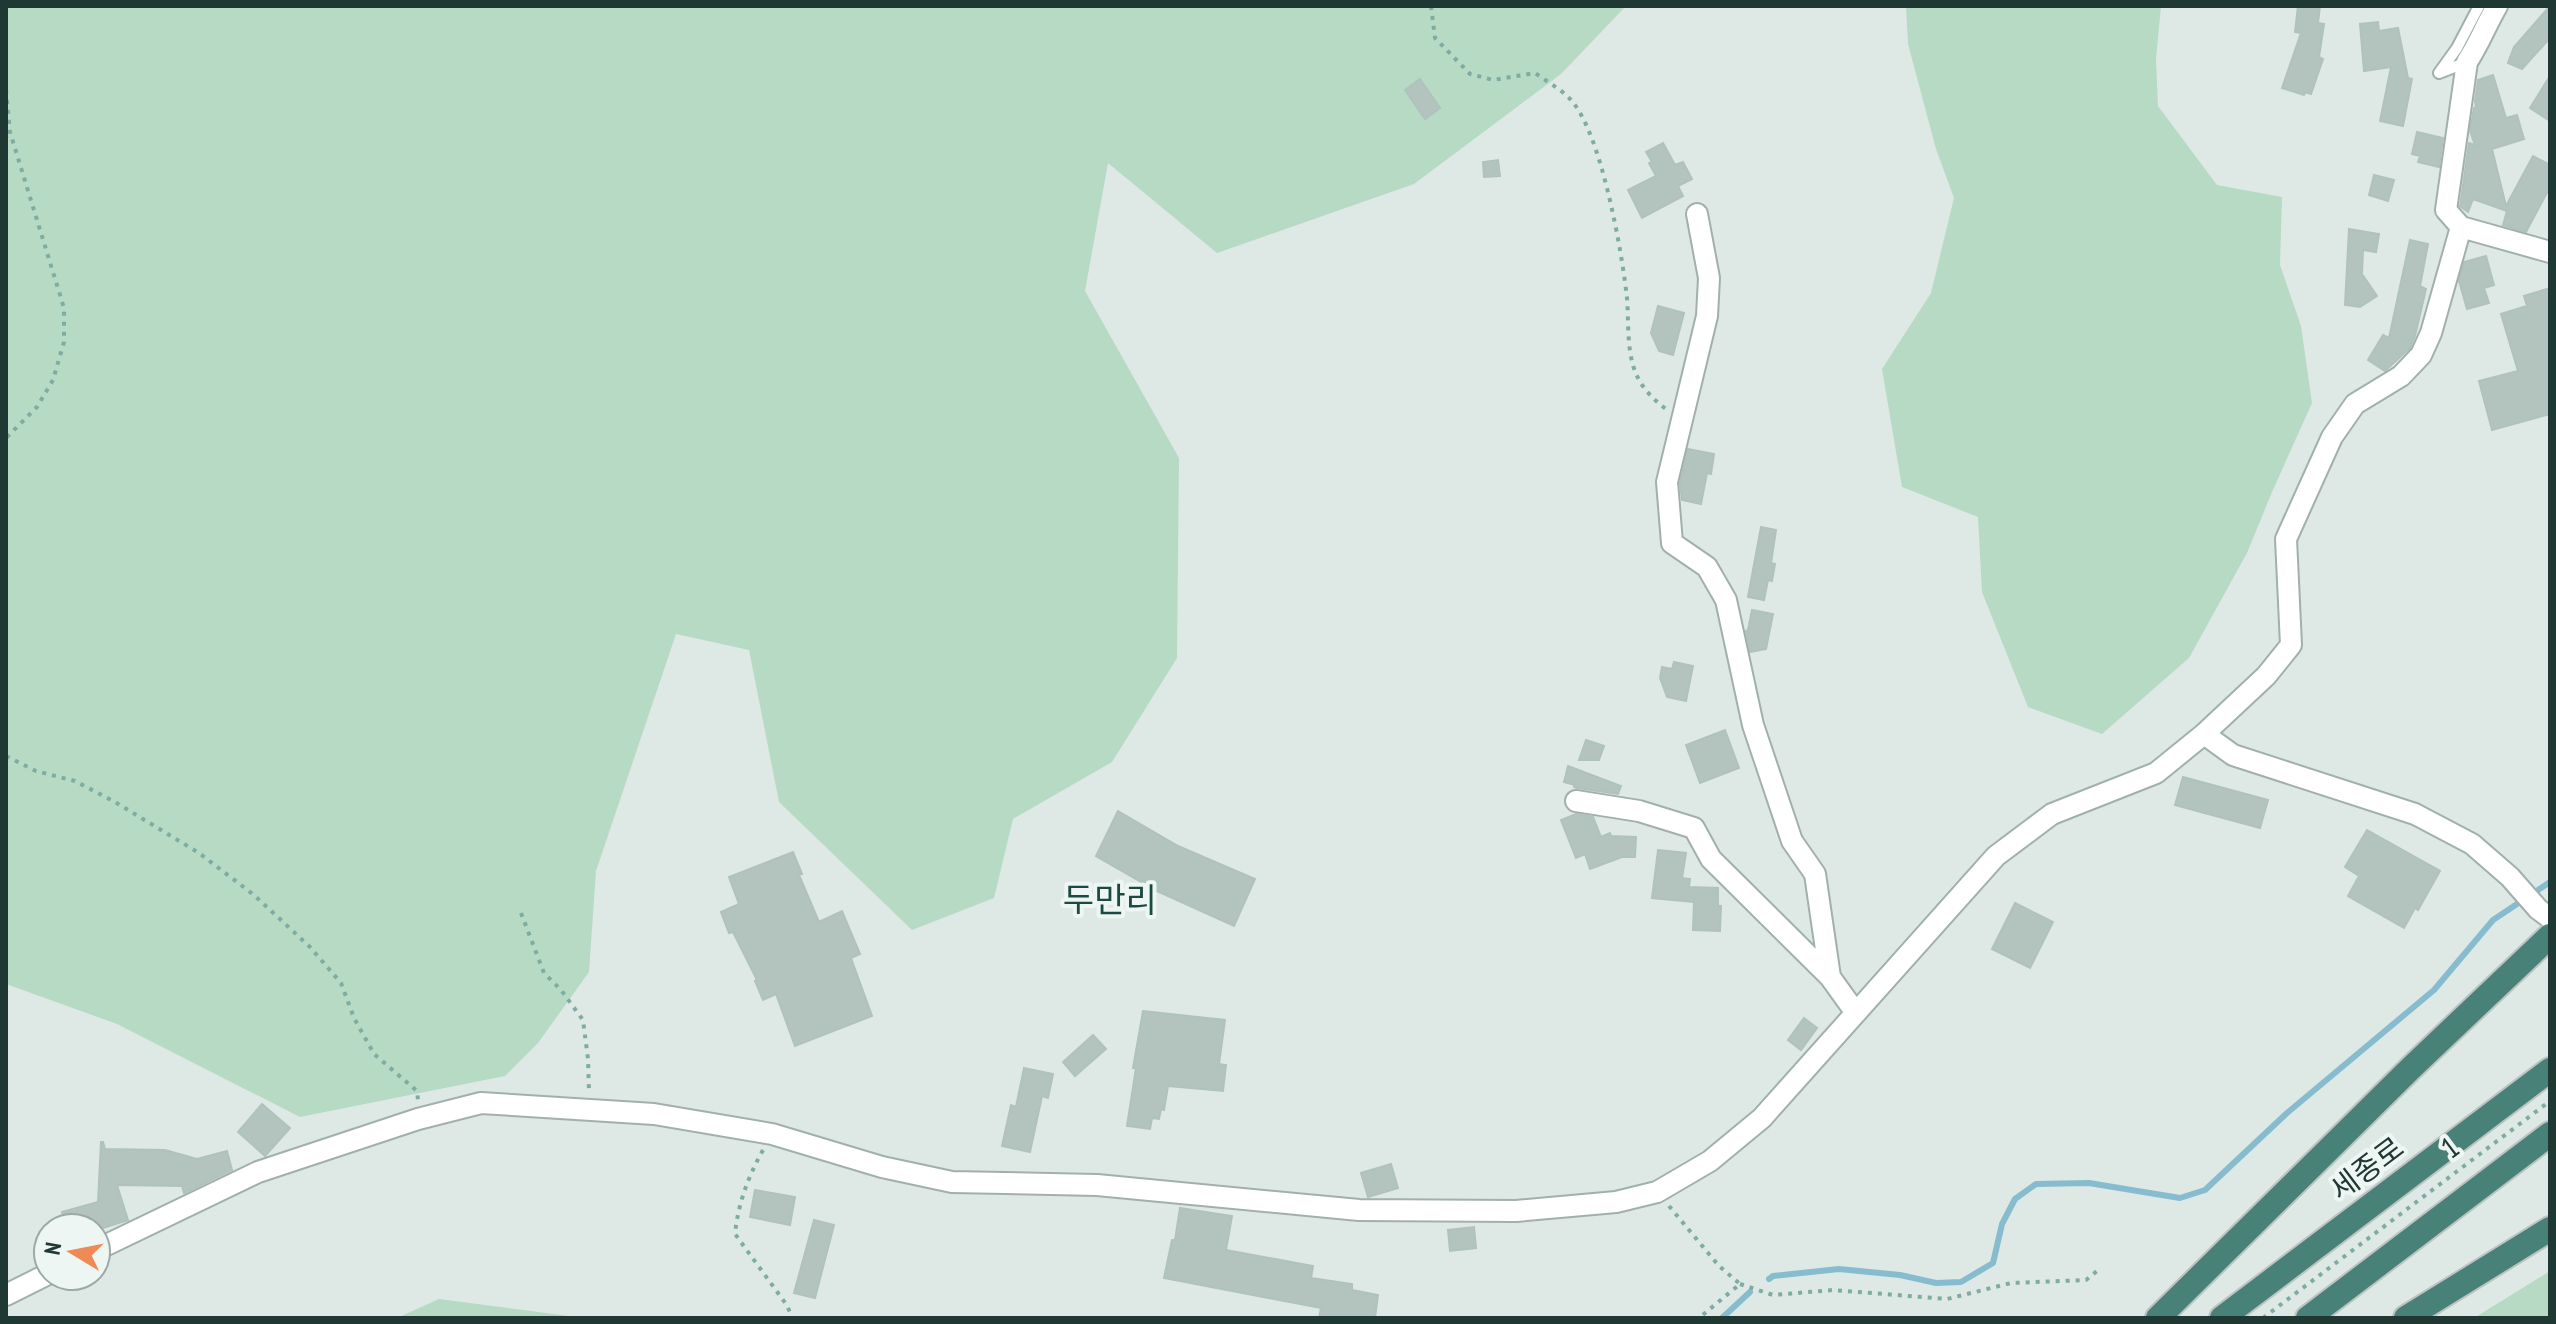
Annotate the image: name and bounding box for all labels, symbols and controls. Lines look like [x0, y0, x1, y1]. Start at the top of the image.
district label: 두만리 [1063, 877, 1157, 921]
street label: 세종로 [2321, 1127, 2411, 1208]
street label: 1 [2432, 1127, 2466, 1166]
north arrow [32, 1212, 112, 1292]
text: N [37, 1240, 67, 1257]

